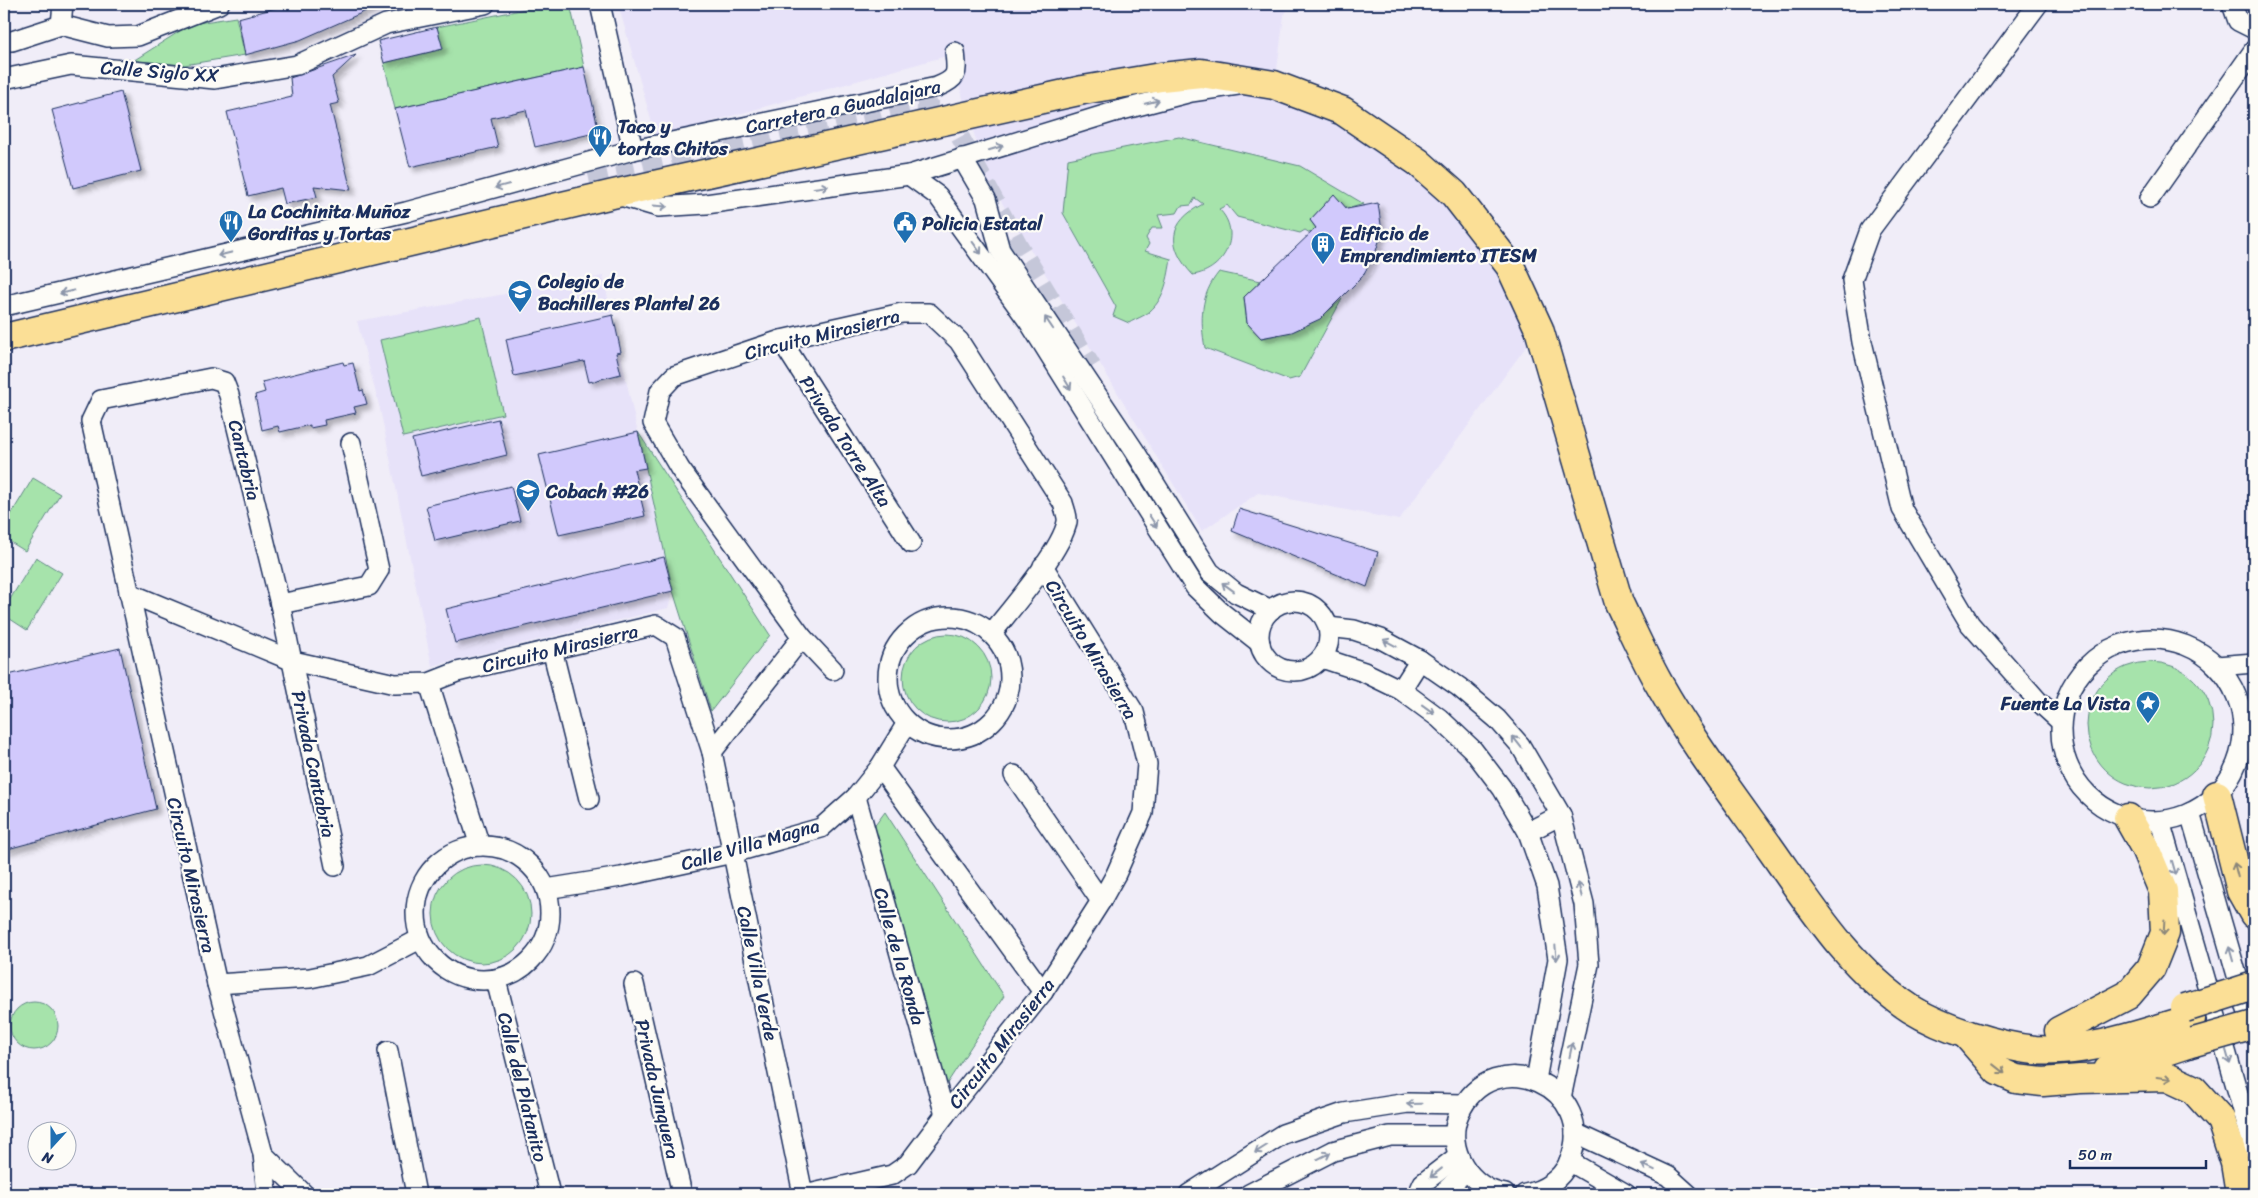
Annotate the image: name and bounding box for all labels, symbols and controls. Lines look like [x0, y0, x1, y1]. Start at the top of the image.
street label: Calle Siglo XX [100, 51, 221, 92]
street label: Carretera a Guadalajara [742, 70, 944, 143]
one-way arrow [1144, 97, 1160, 106]
place label: Taco y tortas Chitos [618, 110, 729, 165]
restaurant icon: Taco y tortas Chitos [587, 124, 613, 158]
one-way arrow [988, 142, 1004, 152]
one-way arrow [494, 182, 510, 191]
one-way arrow [813, 182, 829, 192]
place label: La Cochinita Muñoz Gorditas y Tortas [247, 195, 411, 250]
one-way arrow [652, 201, 668, 211]
place label: Policia Estatal [922, 207, 1043, 240]
restaurant icon: La Cochinita Muñoz Gorditas y Tortas [218, 209, 244, 243]
public building icon: Policia Estatal [892, 210, 918, 244]
place label: Edificio de Emprendimiento ITESM [1340, 217, 1538, 272]
building icon: Edificio de Emprendimiento ITESM [1310, 231, 1336, 265]
one-way arrow [972, 241, 982, 255]
one-way arrow [218, 250, 234, 259]
place label: Colegio de Bachilleres Plantel 26 [537, 265, 720, 320]
school or university icon: Colegio de Bachilleres Plantel 26 [507, 279, 533, 313]
one-way arrow [60, 288, 76, 297]
street label: Circuito Mirasierra [741, 299, 904, 370]
one-way arrow [1044, 317, 1054, 331]
street label: Privada Torre Alta [790, 369, 901, 514]
one-way arrow [1062, 376, 1072, 390]
street label: Cantabria [219, 416, 271, 504]
place label: Cobach #26 [545, 475, 649, 508]
school or university icon: Cobach #26 [515, 478, 541, 512]
one-way arrow [1148, 514, 1158, 528]
street label: Circuito Mirasierra [1036, 573, 1147, 726]
one-way arrow [1221, 582, 1235, 592]
street label: Circuito Mirasierra [479, 614, 642, 682]
one-way arrow [1383, 638, 1397, 648]
street label: Privada Cantabria [282, 687, 345, 841]
place label: Fuente La Vista [2000, 687, 2130, 720]
place icon: Fuente La Vista [2135, 690, 2161, 724]
one-way arrow [1421, 704, 1434, 715]
one-way arrow [1512, 735, 1522, 749]
street label: Circuito Mirasierra [158, 794, 226, 957]
street label: Calle Villa Magna [677, 809, 824, 880]
one-way arrow [2169, 859, 2179, 875]
one-way arrow [2230, 862, 2240, 878]
one-way arrow [1575, 882, 1584, 898]
street label: Calle de la Ronda [864, 883, 935, 1029]
street label: Calle Villa Verde [727, 903, 788, 1043]
one-way arrow [2159, 920, 2168, 936]
one-way arrow [1552, 945, 1561, 961]
one-way arrow [2226, 946, 2236, 962]
street label: Circuito Mirasierra [939, 970, 1064, 1116]
street label: Calle del Platanito [488, 1009, 557, 1166]
street label: Privada Junquera [625, 1016, 690, 1163]
one-way arrow [1567, 1042, 1577, 1058]
one-way arrow [2224, 1049, 2233, 1065]
one-way arrow [1992, 1063, 2005, 1074]
one-way arrow [2155, 1073, 2171, 1083]
one-way arrow [1407, 1099, 1423, 1109]
north arrow [28, 1120, 78, 1170]
scale bar [2070, 1138, 2207, 1170]
text: 50 m [2078, 1142, 2113, 1168]
text: N [38, 1144, 57, 1171]
one-way arrow [1254, 1144, 1268, 1154]
one-way arrow [1316, 1151, 1331, 1161]
one-way arrow [1641, 1162, 1656, 1171]
one-way arrow [1429, 1168, 1442, 1179]

